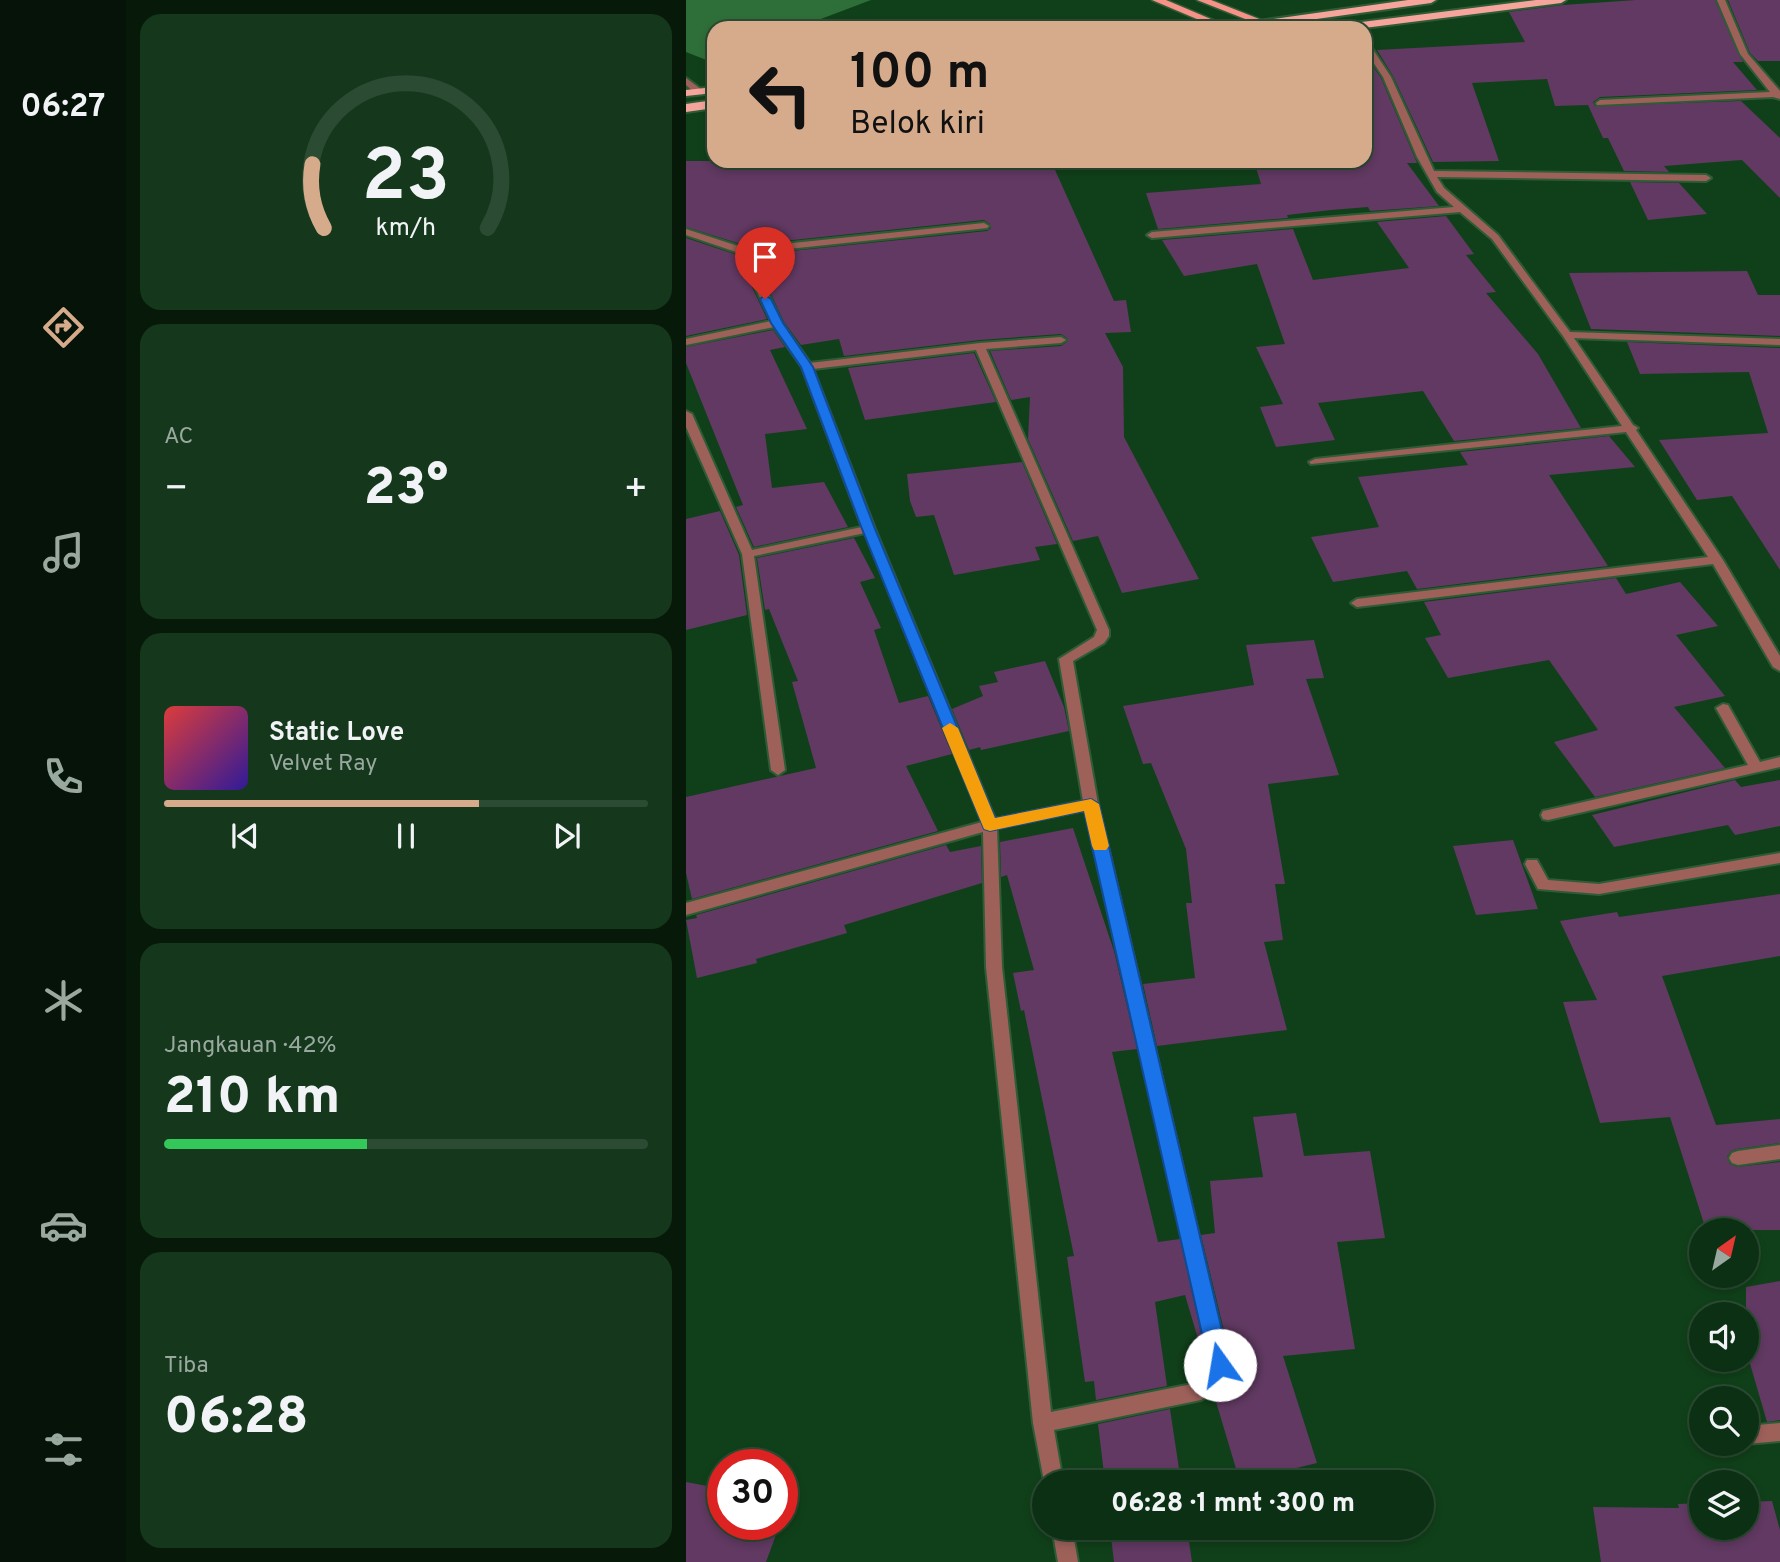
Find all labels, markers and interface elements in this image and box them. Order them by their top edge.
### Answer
text: 100 m [850,44,989,106]
icon: left [735,49,826,140]
text: 06:27 [21,88,105,128]
text: Belok kiri [850,105,985,145]
text: 23 [362,134,450,226]
text: km/h [376,213,436,245]
pin [735,227,795,299]
icon: arrive [746,238,784,276]
icon: directions [39,303,88,352]
text: AC [164,423,193,452]
text: 23° [364,457,448,523]
text: − [164,466,189,515]
text: + [623,466,648,515]
icon: music [39,528,88,577]
text: Static Love [269,717,404,750]
text: Velvet Ray [269,750,377,779]
icon: phone [39,752,88,801]
icon: previous [226,817,264,855]
icon: pause [387,817,425,855]
icon: next [548,817,586,855]
icon: climate [39,976,88,1025]
text: Jangkauan · 42% [164,1032,337,1061]
text: 210 km [164,1066,340,1132]
icon: car [39,1201,88,1250]
north arrow [1689,1218,1759,1288]
map controls [1689,1218,1759,1540]
button: sound [1689,1302,1759,1372]
position arrow [1183,1328,1257,1402]
text: Tiba [164,1352,209,1381]
text: 06:28 [164,1386,308,1452]
button: search [1689,1386,1759,1456]
icon: filters [39,1425,88,1474]
speed limit sign: 30 [707,1449,798,1540]
button: layers [1689,1470,1759,1540]
text: 06:28 · 1 mnt · 300 m [1111,1488,1355,1521]

